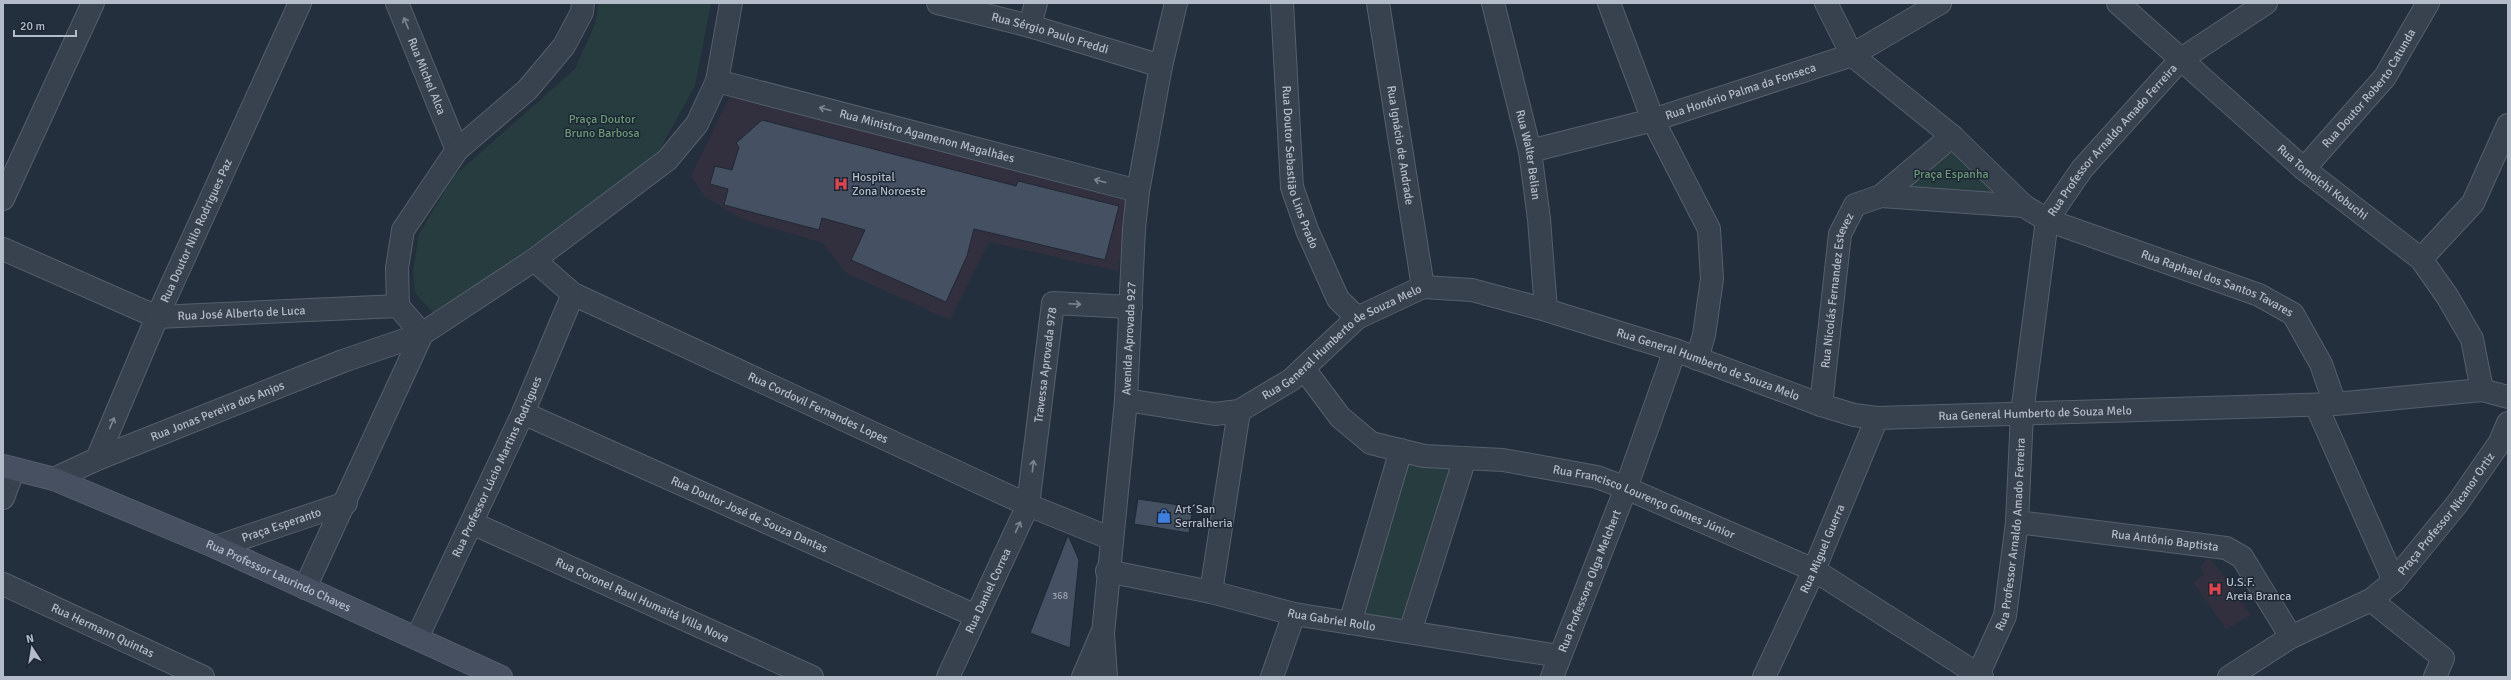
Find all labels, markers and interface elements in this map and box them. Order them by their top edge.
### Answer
street label: Rua Sérgio Paulo Freddi [990,9,1111,57]
scale bar [14,12,76,38]
one-way arrow [401,17,409,29]
text: 20 m [20,19,45,34]
street label: Rua Doutor Roberto Catunda [2319,26,2419,151]
street label: Rua Michel Alca [404,35,449,117]
street label: Rua Honório Palma da Fonseca [1663,60,1818,123]
street label: Rua Professor Arnaldo Amado Ferreira [2044,61,2180,219]
street label: Rua Ignácio de Andrade [1384,84,1417,206]
street label: Rua Doutor Sebastião Lins Prado [1279,85,1322,251]
one-way arrow [819,105,832,112]
street label: Rua Ministro Agamenon Magalhães [838,106,1016,166]
street label: Rua Walter Belian [1512,108,1544,201]
park label: Praça Doutor Bruno Barbosa [564,112,640,141]
street label: Rua Tomoichi Kobuchi [2274,141,2371,223]
street label: Rua Doutor Nilo Rodrigues Paz [157,156,236,305]
park label: Praça Espanha [1913,167,1989,182]
place label: Hospital Zona Noroeste [852,170,926,199]
hospital icon: Hospital Zona Noroeste [833,176,849,192]
one-way arrow [1094,177,1107,184]
street label: Rua Nicolás Fernandez Estevez [1818,210,1857,369]
street label: Rua Raphael dos Santos Tavares [2139,246,2296,320]
street label: Avenida Aprovada 927 [1119,281,1139,395]
street label: Rua General Humberto de Souza Melo [1259,281,1424,403]
one-way arrow [1068,300,1081,308]
street label: Rua José Alberto de Luca [177,303,306,324]
street label: Travessa Aprovada 978 [1031,306,1060,423]
street label: Rua General Humberto de Souza Melo [1615,325,1802,404]
street label: Rua Cordovil Fernandes Lopes [746,369,891,447]
street label: Rua Professor Lúcio Martins Rodrigues [449,374,545,560]
street label: Rua Jonas Pereira dos Anjos [148,378,286,444]
street label: Rua General Humberto de Souza Melo [1938,403,2132,424]
one-way arrow [109,418,116,430]
street label: Rua Professor Arnaldo Amado Ferreira [1992,437,2028,633]
street label: Praça Professor Nicanor Ortiz [2394,449,2498,578]
one-way arrow [1029,460,1037,473]
street label: Rua Francisco Lourenço Gomes Júnior [1552,462,1738,542]
street label: Rua Doutor José de Souza Dantas [669,473,830,556]
place label: Art´San Serralheria [1175,502,1233,531]
street label: Rua Miguel Guerra [1797,502,1848,596]
street label: Praça Esperanto [240,504,323,545]
shop icon: Art´San Serralheria [1156,508,1172,524]
street label: Rua Professora Olga Melchert [1555,508,1624,654]
one-way arrow [1015,522,1022,534]
street label: Rua Antônio Baptista [2110,526,2219,555]
street label: Rua Professor Laurindo Chaves [204,536,353,615]
street label: Rua Daniel Correa [962,546,1014,636]
street label: Rua Coronel Raul Humaitá Villa Nova [553,554,732,646]
place label: U.S.F. Areia Branca [2226,575,2291,604]
hospital icon: U.S.F. Areia Branca [2207,581,2223,597]
house number: 368 [1052,590,1068,602]
street label: Rua Hermann Quintas [49,600,157,661]
street label: Rua Gabriel Rollo [1286,605,1377,634]
north arrow [12,628,52,668]
text: N [25,632,35,646]

